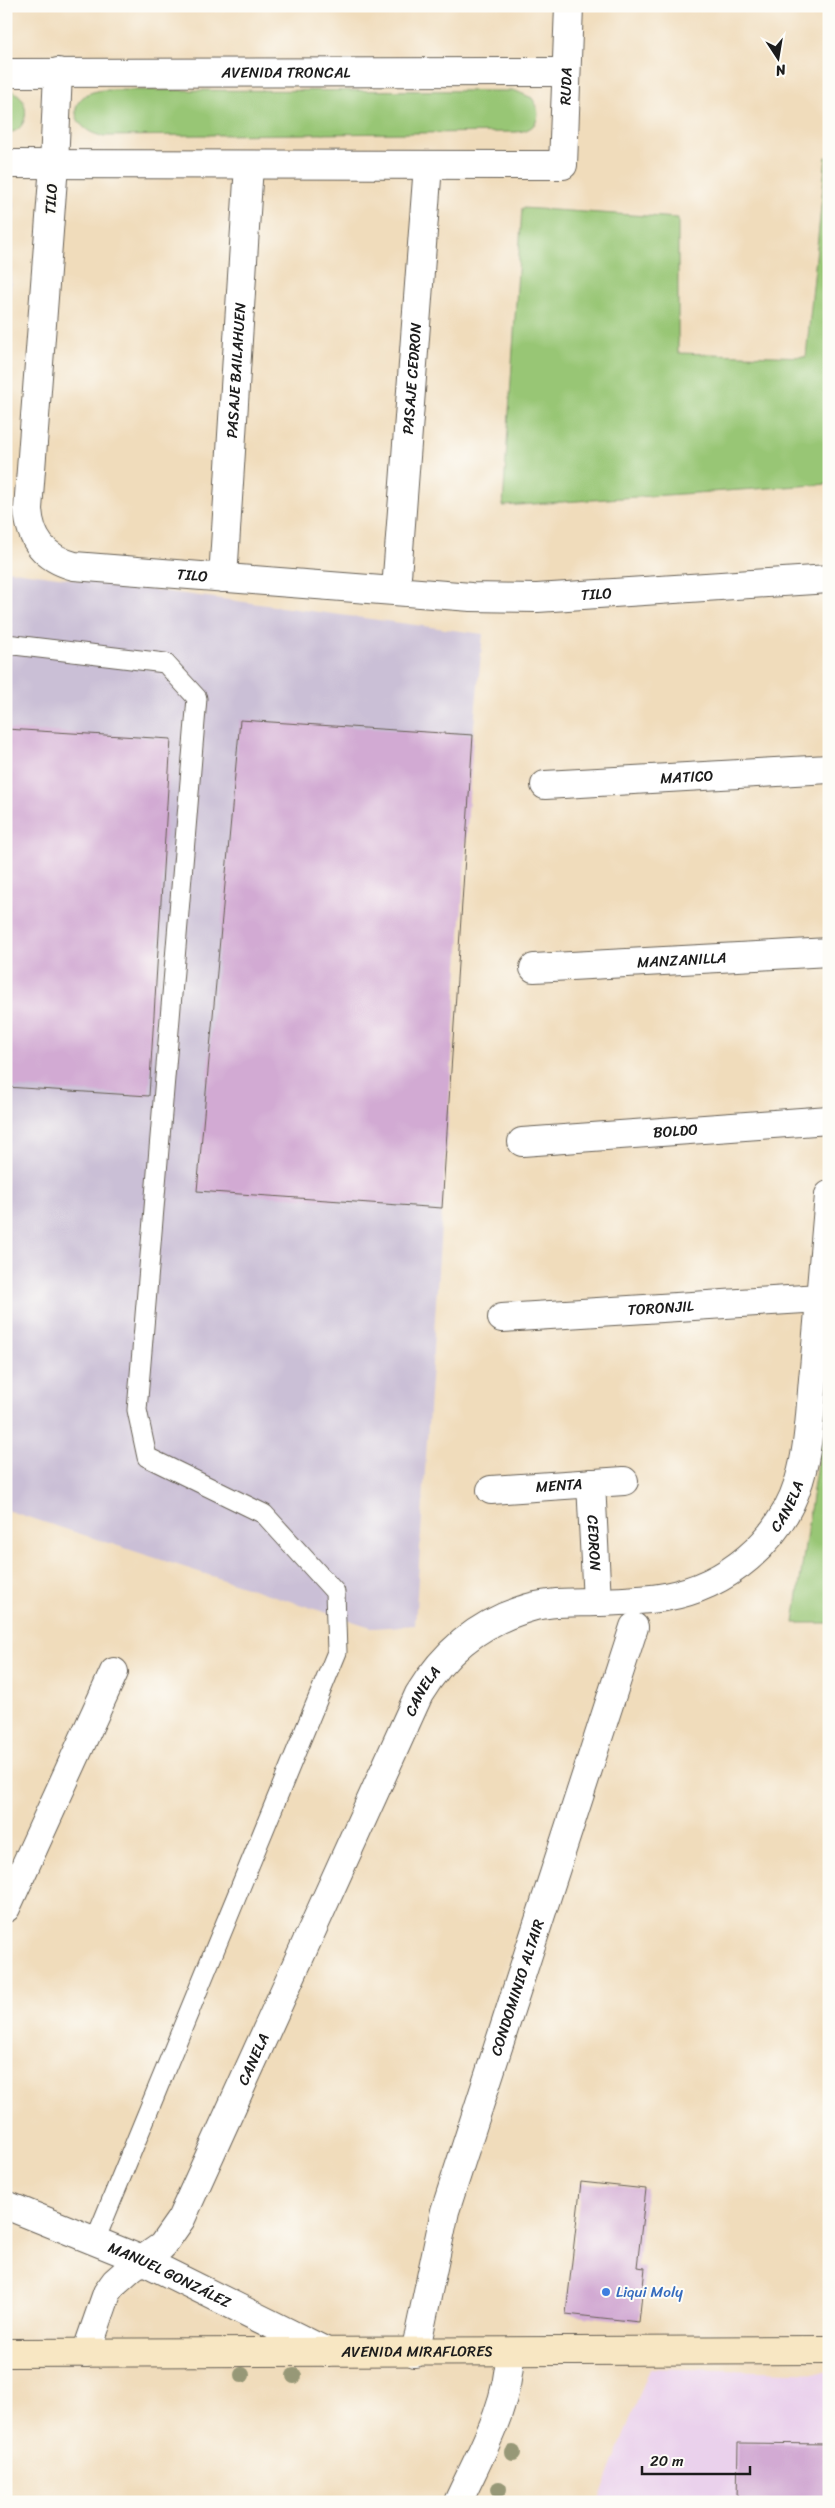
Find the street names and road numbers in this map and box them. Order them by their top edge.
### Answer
street label: AVENIDA TRONCAL [221,59,350,86]
street label: RUDA [552,67,580,105]
street label: TILO [37,182,65,215]
street label: PASAJE BAILAHUEN [219,301,253,439]
street label: PASAJE CEDRON [395,321,429,435]
street label: TILO [176,561,209,589]
street label: TILO [580,580,613,608]
street label: MATICO [659,763,714,791]
street label: MANZANILLA [636,945,727,975]
street label: BOLDO [652,1116,699,1146]
street label: TORONJIL [627,1293,695,1323]
street label: MENTA [535,1471,583,1500]
street label: CANELA [763,1477,811,1538]
street label: CEDRON [580,1514,608,1572]
street label: CANELA [398,1660,447,1721]
street label: CONDOMINIO ALTAIR [483,1916,552,2059]
street label: CANELA [230,2029,277,2089]
street label: MANUEL GONZÁLEZ [104,2235,236,2315]
street label: AVENIDA MIRAFLORES [340,2338,493,2365]

